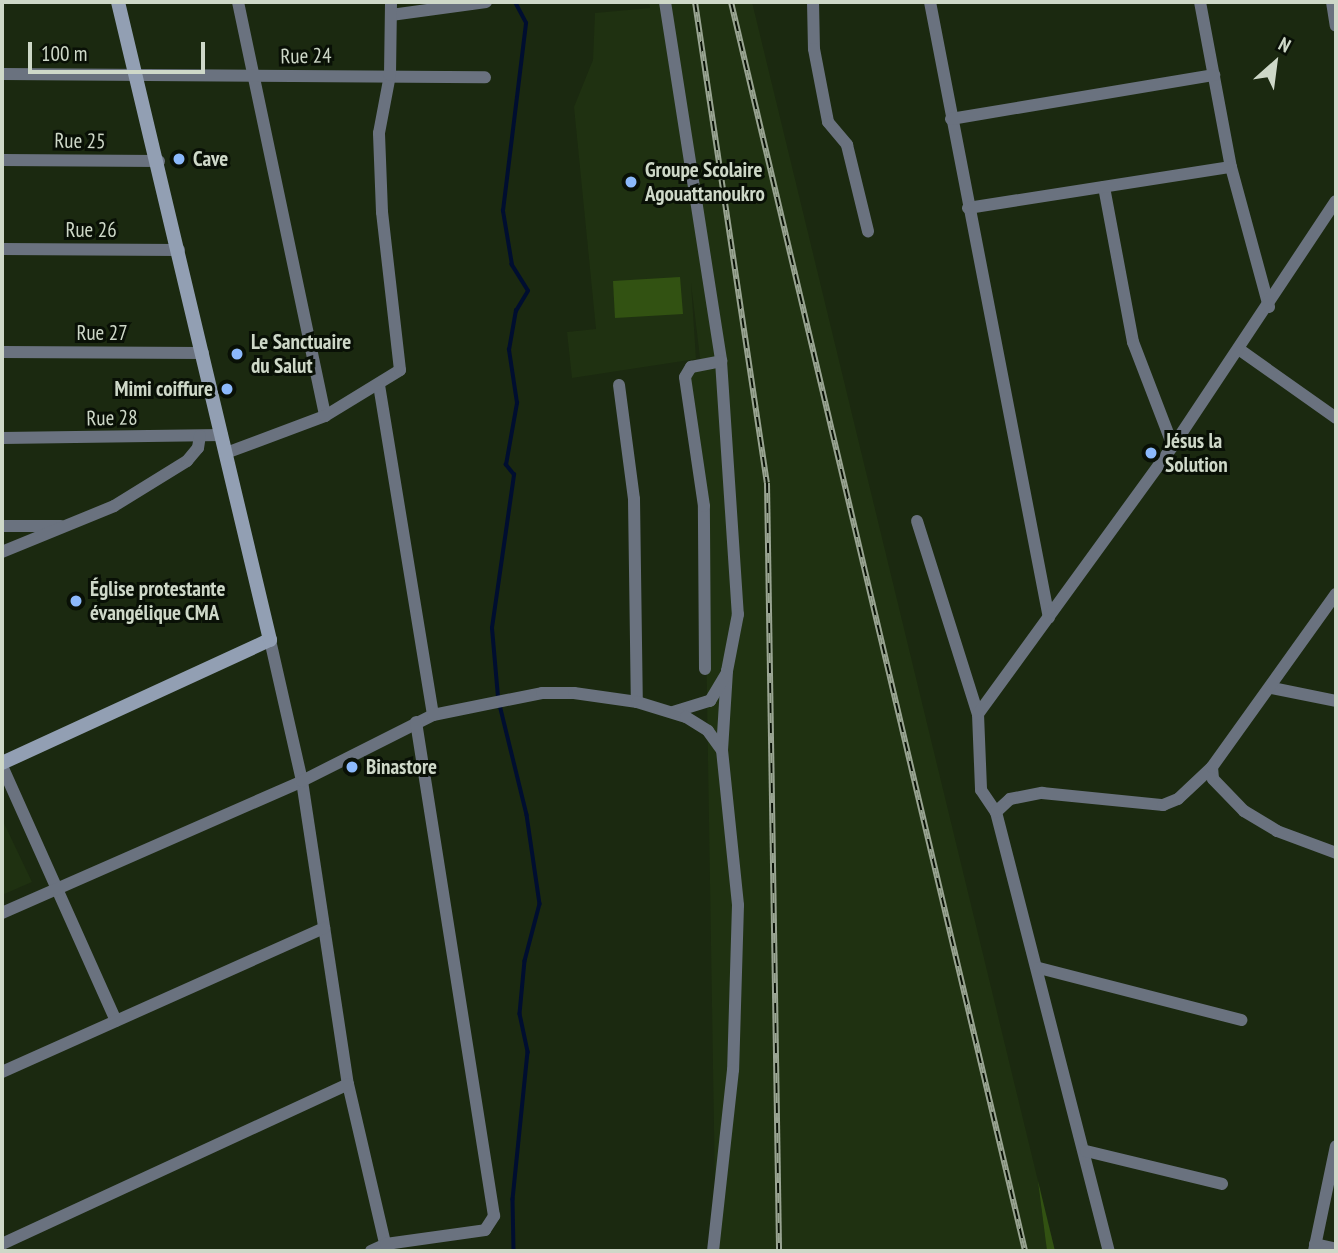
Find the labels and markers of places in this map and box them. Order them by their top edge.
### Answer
place label: Cave [193,146,228,172]
marker: Cave [171,151,187,167]
place label: Groupe Scolaire Agouattanoukro [645,157,765,207]
marker: Groupe Scolaire Agouattanoukro [623,174,639,190]
place label: Le Sanctuaire du Salut [251,329,351,379]
marker: Le Sanctuaire du Salut [229,346,245,362]
place label: Mimi coiffure [115,376,213,402]
marker: Mimi coiffure [219,381,235,397]
place label: Jésus la Solution [1165,428,1228,478]
marker: Jésus la Solution [1143,445,1159,461]
place label: Église protestante évangélique CMA [90,576,225,626]
marker: Église protestante évangélique CMA [68,593,84,609]
place label: Binastore [366,754,437,780]
marker: Binastore [344,759,360,775]

